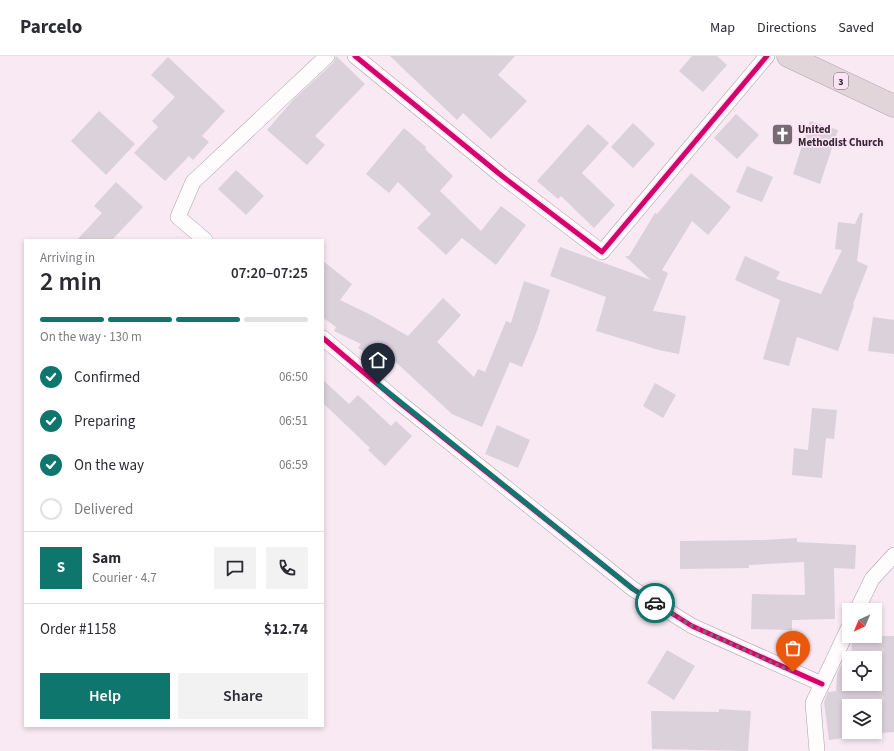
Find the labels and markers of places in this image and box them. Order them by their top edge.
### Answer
church icon: United Methodist Church [770,122,796,148]
place label: United Methodist Church [798,122,884,150]
pin [361,343,395,384]
pin [776,631,810,672]

